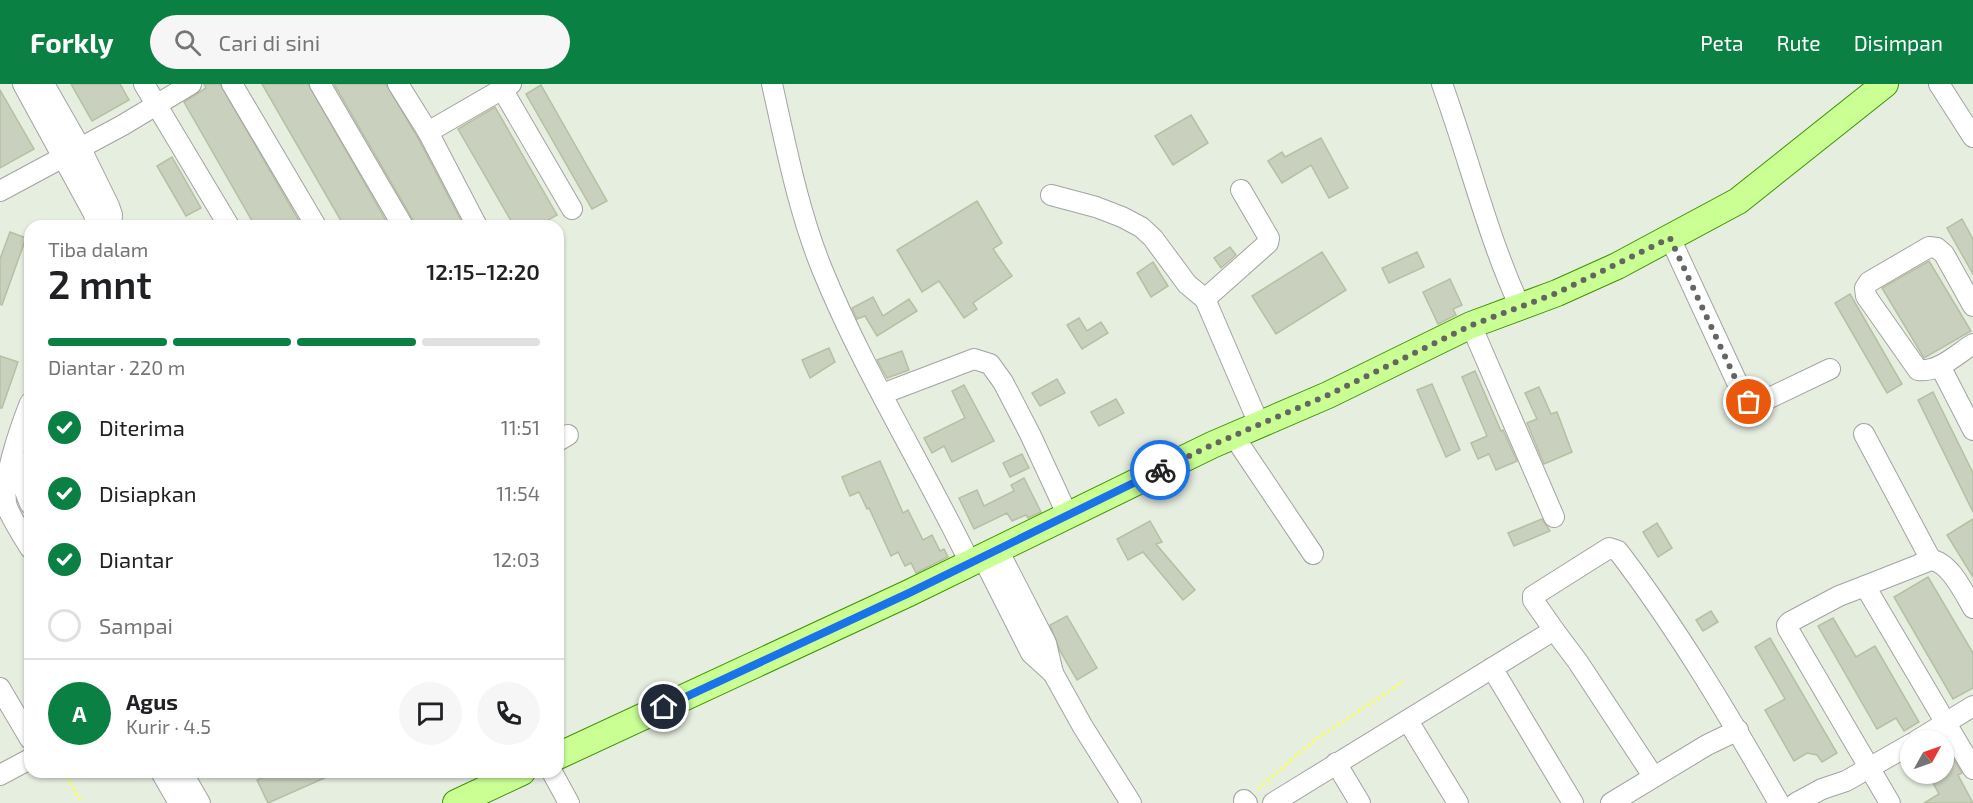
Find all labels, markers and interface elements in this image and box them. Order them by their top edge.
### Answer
search box [150,15,570,69]
text: Forkly [30,25,114,59]
icon: search [171,26,204,59]
text: Cari di sini [219,29,320,55]
text: Peta [1700,30,1743,55]
text: Rute [1776,30,1821,55]
text: Disimpan [1854,30,1943,55]
text: Tiba dalam [48,237,148,261]
text: 12:15–12:20 [426,258,540,284]
text: 2 mnt [48,260,152,307]
text: Diantar · 220 m [48,355,185,379]
pin [1723,376,1774,427]
icon: bag [1732,385,1765,418]
icon: check [48,411,81,444]
text: Diterima [99,414,185,440]
text: 11:51 [501,415,540,439]
courier [1130,440,1190,500]
icon: bike [1144,454,1177,487]
icon: check [48,477,81,510]
text: Disiapkan [99,480,197,506]
text: 11:54 [496,481,540,505]
icon: check [48,543,81,576]
text: Diantar [99,546,173,572]
text: 12:03 [493,547,540,571]
text: Sampai [99,612,173,638]
pin [638,681,689,732]
button: chat [399,682,462,745]
button: phone [477,682,540,745]
text: Agus [126,688,178,714]
icon: home [647,690,680,723]
text: A [72,700,87,726]
text: Kurir · 4.5 [126,714,211,738]
north arrow [1900,730,1954,784]
map controls [1900,730,1954,784]

